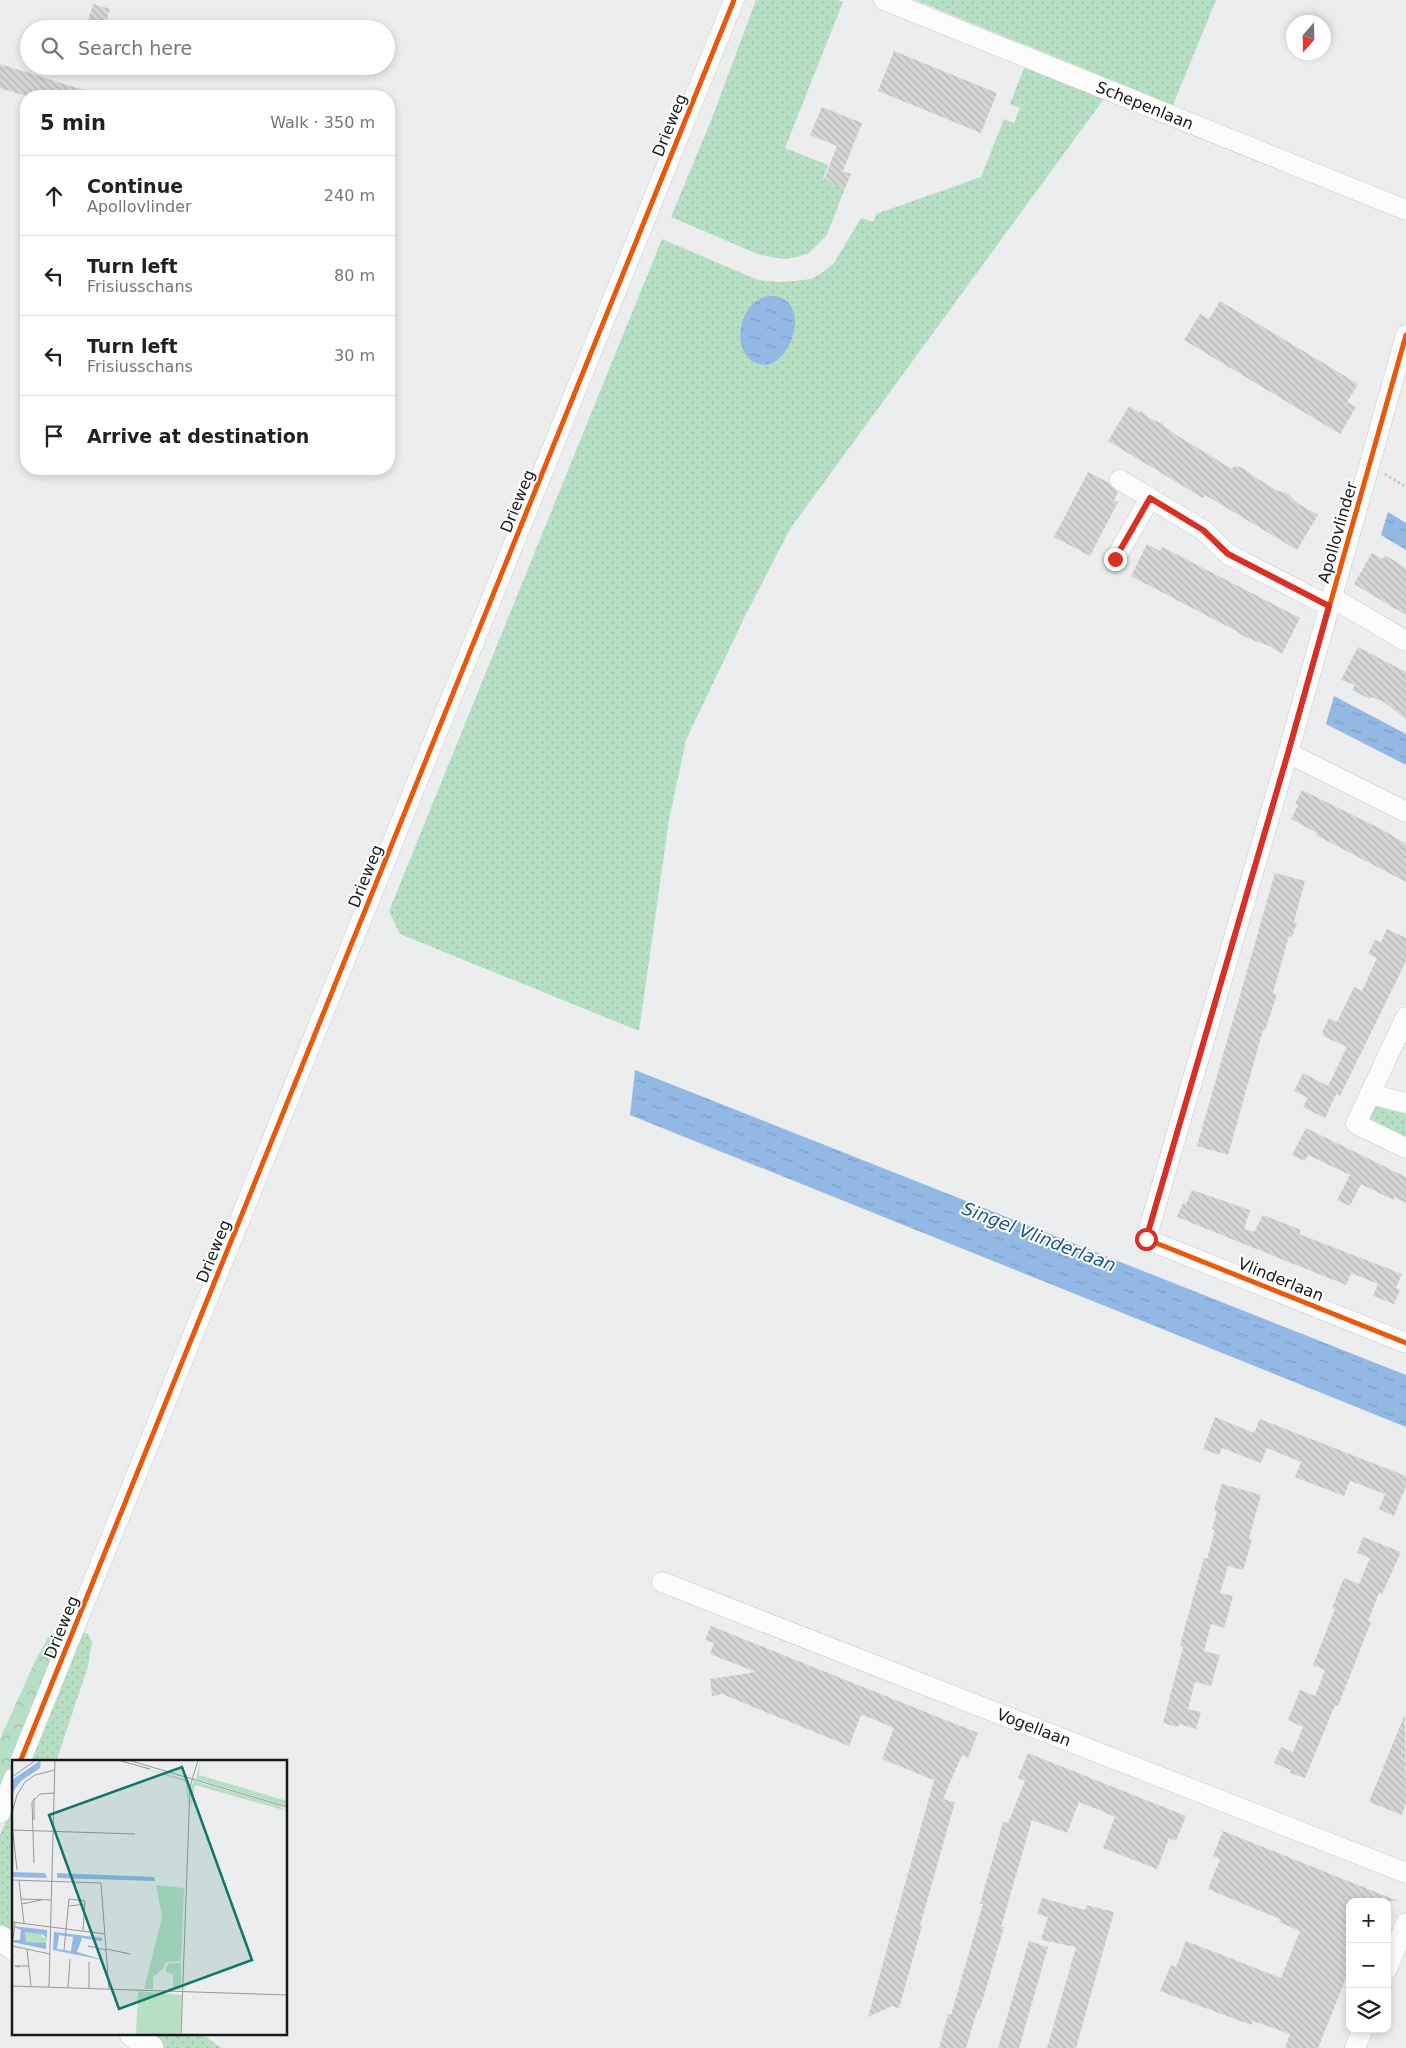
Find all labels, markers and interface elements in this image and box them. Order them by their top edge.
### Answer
north arrow [1286,15,1331,60]
search box [20,20,395,75]
icon: search [38,34,66,62]
text: Search here [78,37,192,59]
street label: Schepenlaan [1093,77,1196,134]
street label: Drieweg [648,91,691,159]
text: 5 min [40,111,106,135]
text: Walk · 350 m [270,113,375,132]
text: Continue [87,175,183,197]
icon: ahead [40,182,68,210]
text: 240 m [324,186,375,205]
text: Apollovlinder [87,197,192,216]
text: Turn left [87,255,178,277]
icon: left [40,262,68,290]
text: 80 m [334,266,375,285]
text: Frisiusschans [87,277,193,296]
text: Turn left [87,335,178,357]
icon: left [40,342,68,370]
text: 30 m [334,346,375,365]
text: Frisiusschans [87,357,193,376]
icon: arrive [40,422,68,450]
text: Arrive at destination [87,425,309,447]
street label: Drieweg [496,467,539,535]
street label: Apollovlinder [1314,479,1361,585]
route end [1104,548,1127,571]
street label: Drieweg [344,842,387,910]
water label: Singel Vlinderlaan [959,1197,1119,1276]
street label: Drieweg [192,1217,235,1285]
route start [1135,1228,1158,1251]
street label: Vlinderlaan [1235,1254,1326,1305]
street label: Drieweg [40,1593,83,1661]
street label: Vogellaan [994,1705,1074,1750]
inset map [12,1760,288,2036]
map controls [1346,1898,1391,2033]
button: + [1346,1898,1391,1943]
button: − [1346,1943,1391,1988]
button: layers [1346,1988,1391,2033]

